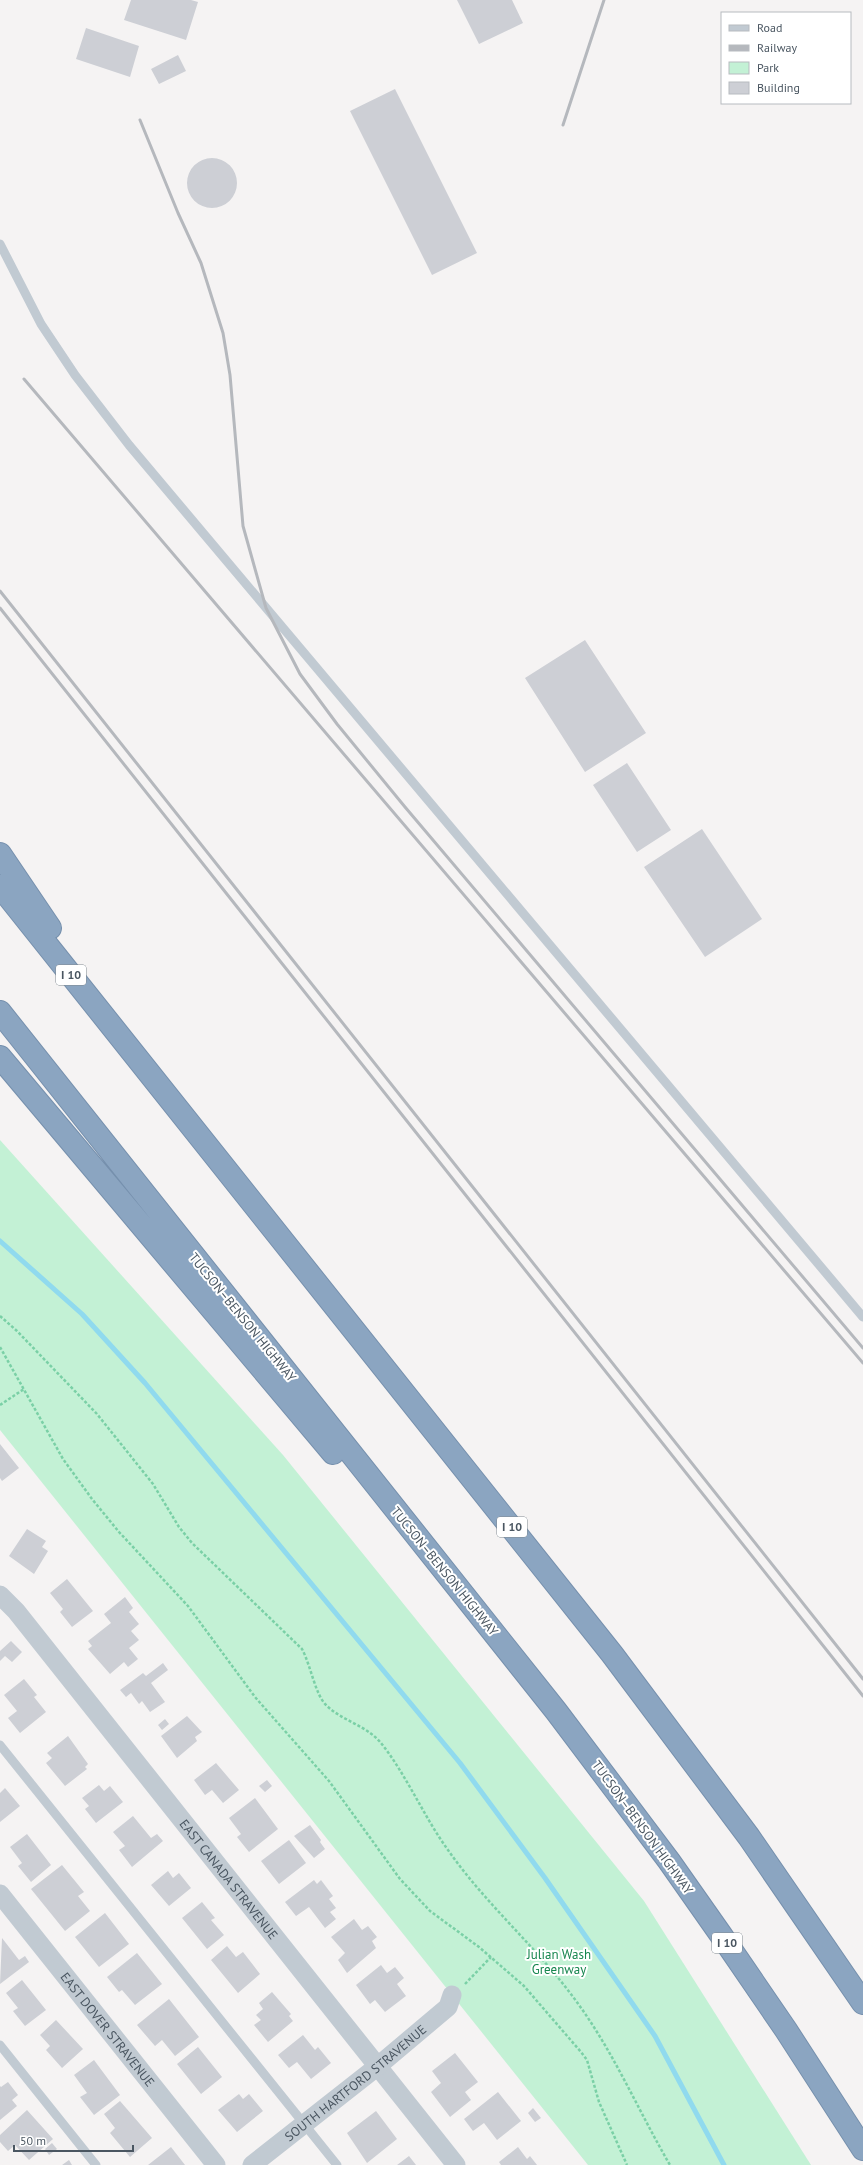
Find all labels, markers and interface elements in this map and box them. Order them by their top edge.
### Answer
legend [721,12,851,104]
text: Road [757,20,782,35]
text: Railway [757,40,797,55]
text: Park [757,60,779,75]
text: Building [757,80,800,95]
road number: I 10 [56,965,86,985]
street label: TUCSON–BENSON HIGHWAY [185,1249,300,1386]
street label: TUCSON–BENSON HIGHWAY [387,1503,502,1640]
road number: I 10 [497,1517,527,1537]
street label: TUCSON–BENSON HIGHWAY [588,1757,697,1898]
street label: EAST CANADA STRAVENUE [176,1816,281,1943]
road number: I 10 [712,1933,742,1953]
park label: Julian Wash Greenway [526,1946,591,1978]
street label: EAST DOVER STRAVENUE [57,1969,158,2090]
street label: SOUTH HARTFORD STRAVENUE [281,2021,430,2145]
scale bar [14,2127,133,2153]
text: 50 m [20,2133,46,2148]

